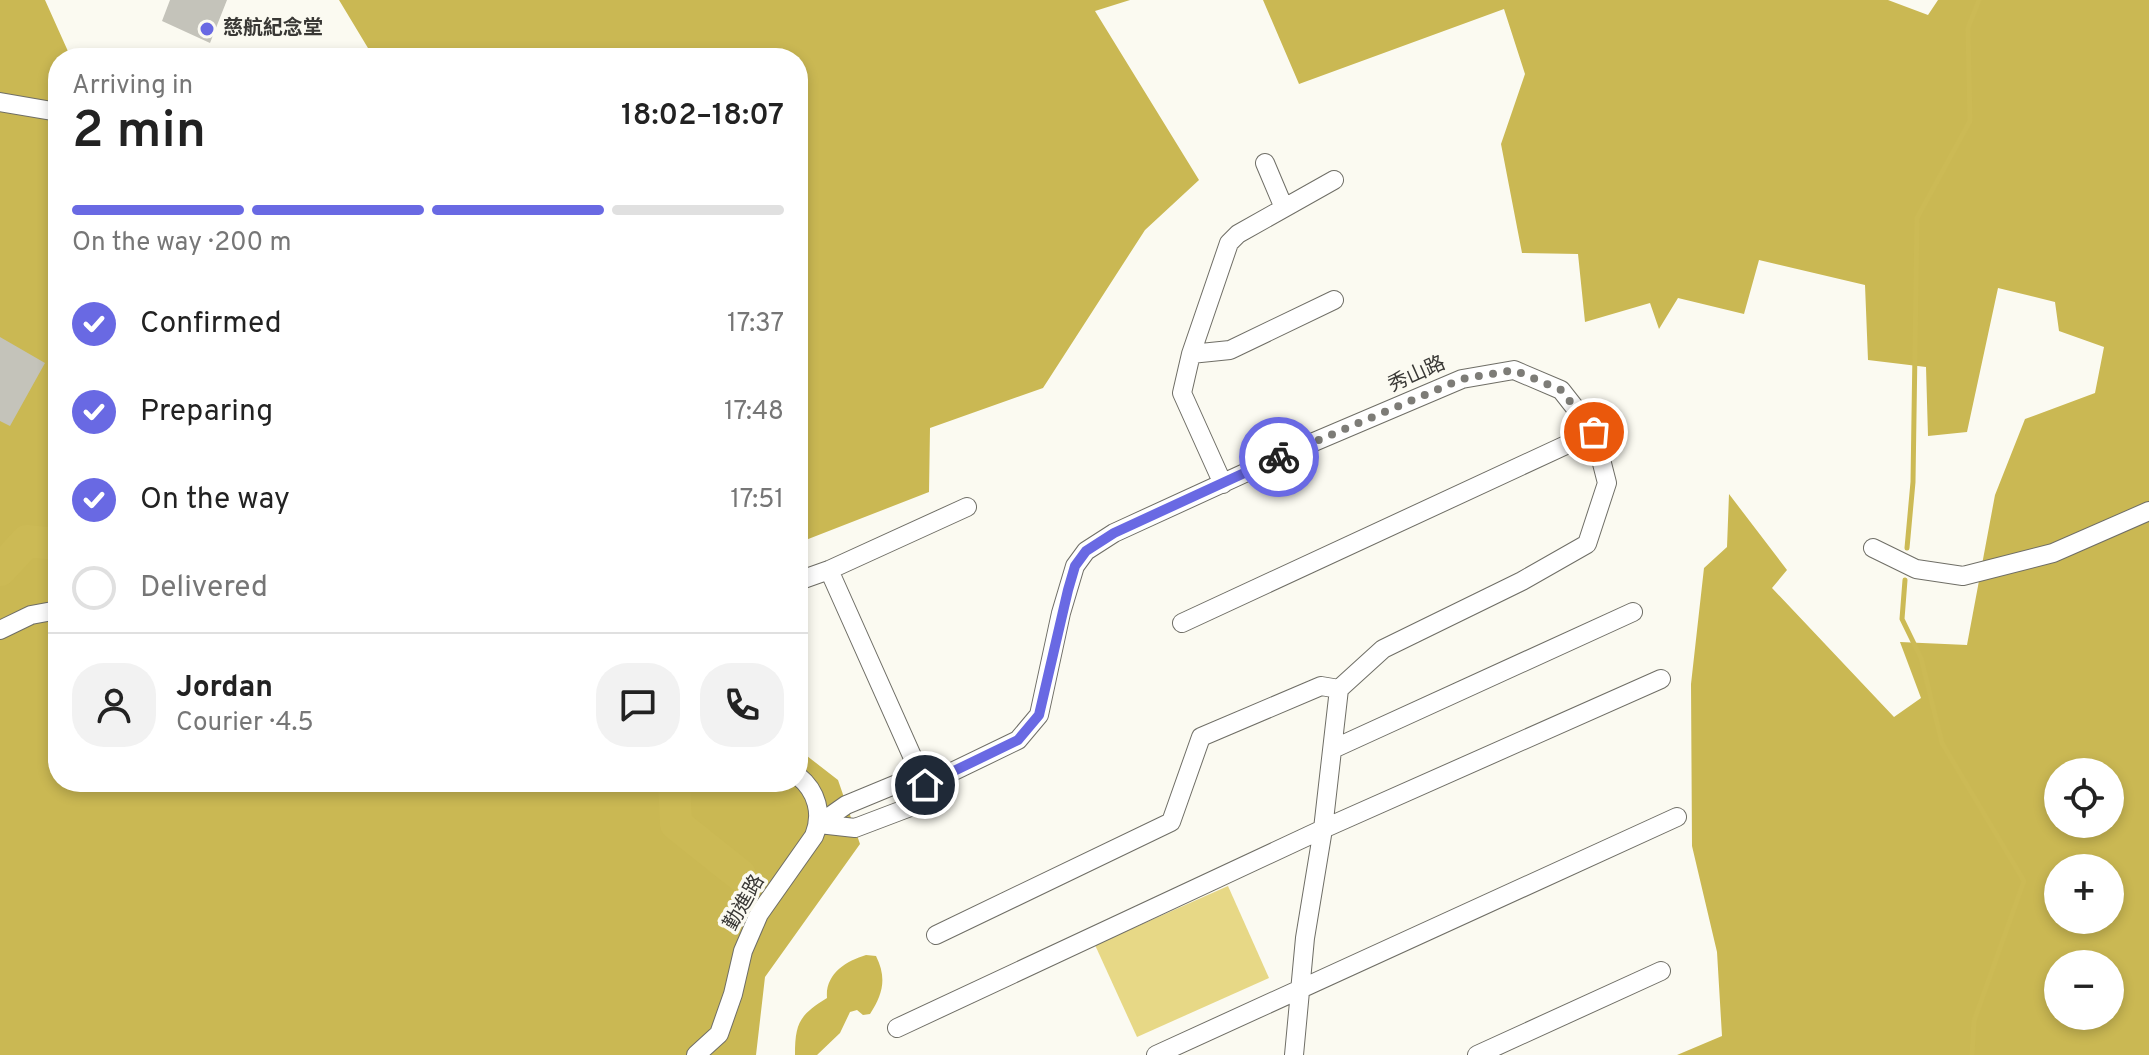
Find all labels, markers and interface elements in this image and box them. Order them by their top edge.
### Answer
place label: 慈航紀念堂 [223,16,323,42]
marker: 慈航紀念堂 [198,20,216,38]
text: Arriving in [72,70,193,103]
text: 18:02–18:07 [621,98,784,135]
text: 2 min [72,100,206,166]
text: On the way · 200 m [72,227,291,260]
icon: check [72,302,116,346]
text: Confirmed [140,306,282,343]
text: 17:37 [727,308,784,341]
street label: 秀山路 [1384,351,1450,399]
icon: check [72,390,116,434]
text: Preparing [140,394,273,431]
text: 17:48 [724,396,784,429]
pin [1560,398,1628,466]
icon: bag [1572,410,1616,454]
courier [1239,417,1319,497]
icon: bike [1257,435,1301,479]
icon: check [72,478,116,522]
text: On the way [140,482,290,519]
text: 17:51 [730,484,784,517]
text: Delivered [140,570,268,607]
button: person [72,663,156,747]
button: chat [596,663,680,747]
button: phone [700,663,784,747]
text: Jordan [176,670,273,707]
text: Courier · 4.5 [176,707,314,740]
pin [891,751,959,819]
map controls [2044,758,2124,1030]
button: locate [2044,758,2124,838]
icon: home [903,763,947,807]
button: + [2044,854,2124,934]
street label: 勤進路 [719,871,771,935]
button: − [2044,950,2124,1030]

